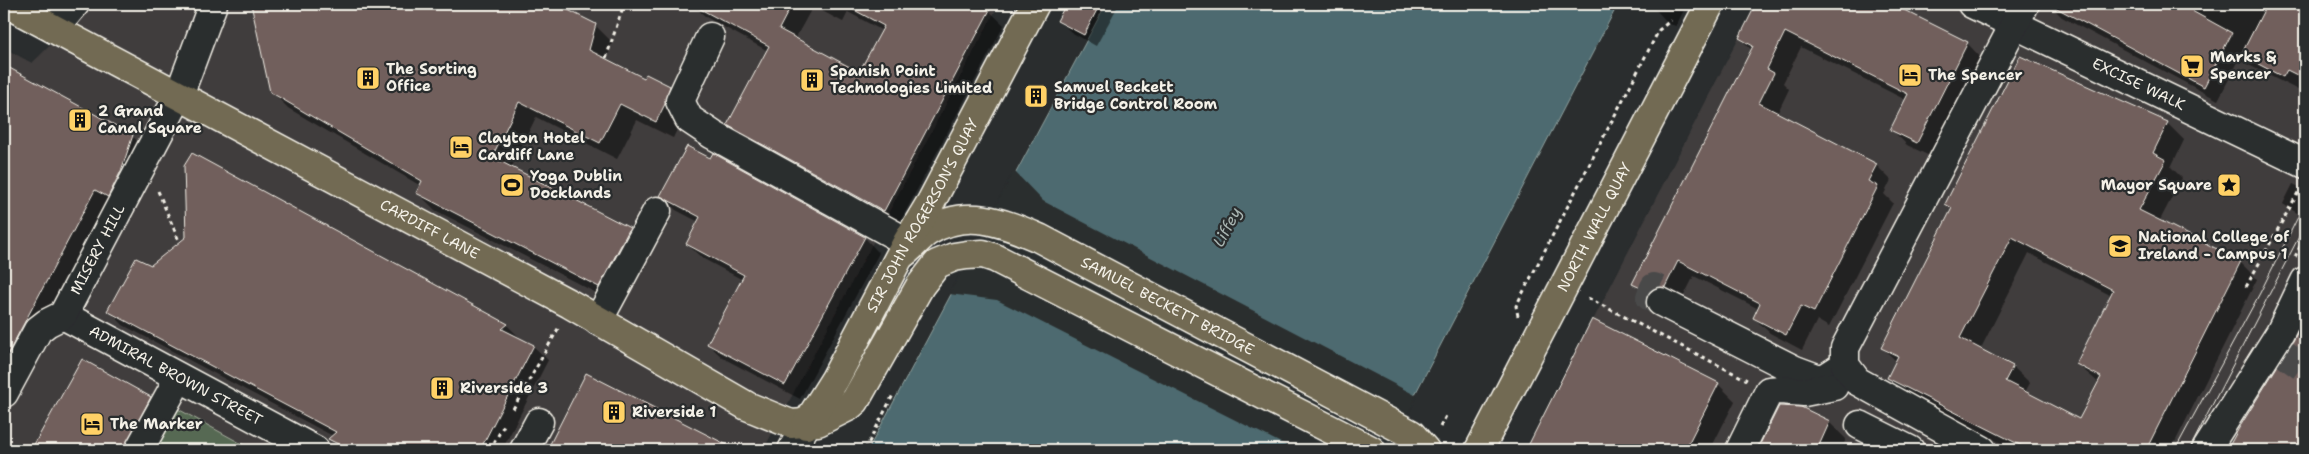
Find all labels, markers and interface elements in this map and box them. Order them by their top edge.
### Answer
place label: Marks & Spencer [2210,47,2277,84]
street label: EXCISE WALK [2089,53,2189,115]
supermarket icon: Marks & Spencer [2179,53,2205,79]
place label: The Sorting Office [386,59,477,96]
place label: Spanish Point Technologies Limited [830,61,992,98]
hotel icon: The Spencer [1897,62,1923,88]
building icon: The Sorting Office [355,65,381,91]
place label: The Spencer [1928,65,2022,85]
building icon: Spanish Point Technologies Limited [799,67,825,93]
place label: Samuel Beckett Bridge Control Room [1054,77,1217,114]
building icon: Samuel Beckett Bridge Control Room [1023,83,1049,109]
place label: 2 Grand Canal Square [98,101,202,138]
building icon: 2 Grand Canal Square [67,107,93,133]
street label: SIR JOHN ROGERSON'S QUAY [862,115,983,316]
place label: Clayton Hotel Cardiff Lane [478,128,585,165]
hotel icon: Clayton Hotel Cardiff Lane [448,134,474,160]
street label: NORTH WALL QUAY [1553,159,1636,295]
place label: Yoga Dublin Docklands [530,166,622,203]
sports icon: Yoga Dublin Docklands [499,172,525,198]
place icon: Mayor Square [2216,172,2242,198]
place label: Mayor Square [2101,175,2212,195]
street label: CARDIFF LANE [376,195,483,264]
street label: MISERY HILL [65,201,130,298]
water label: Liffey [1208,203,1246,251]
place label: National College of Ireland - Campus 1 [2138,227,2289,264]
school or university icon: National College of Ireland - Campus 1 [2107,233,2133,259]
street label: SAMUEL BECKETT BRIDGE [1077,252,1258,360]
street label: ADMIRAL BROWN STREET [86,321,266,430]
building icon: Riverside 3 [429,375,455,401]
place label: Riverside 3 [460,378,548,398]
building icon: Riverside 1 [601,399,627,425]
place label: Riverside 1 [632,402,717,422]
hotel icon: The Marker [79,411,105,437]
place label: The Marker [110,414,203,434]

